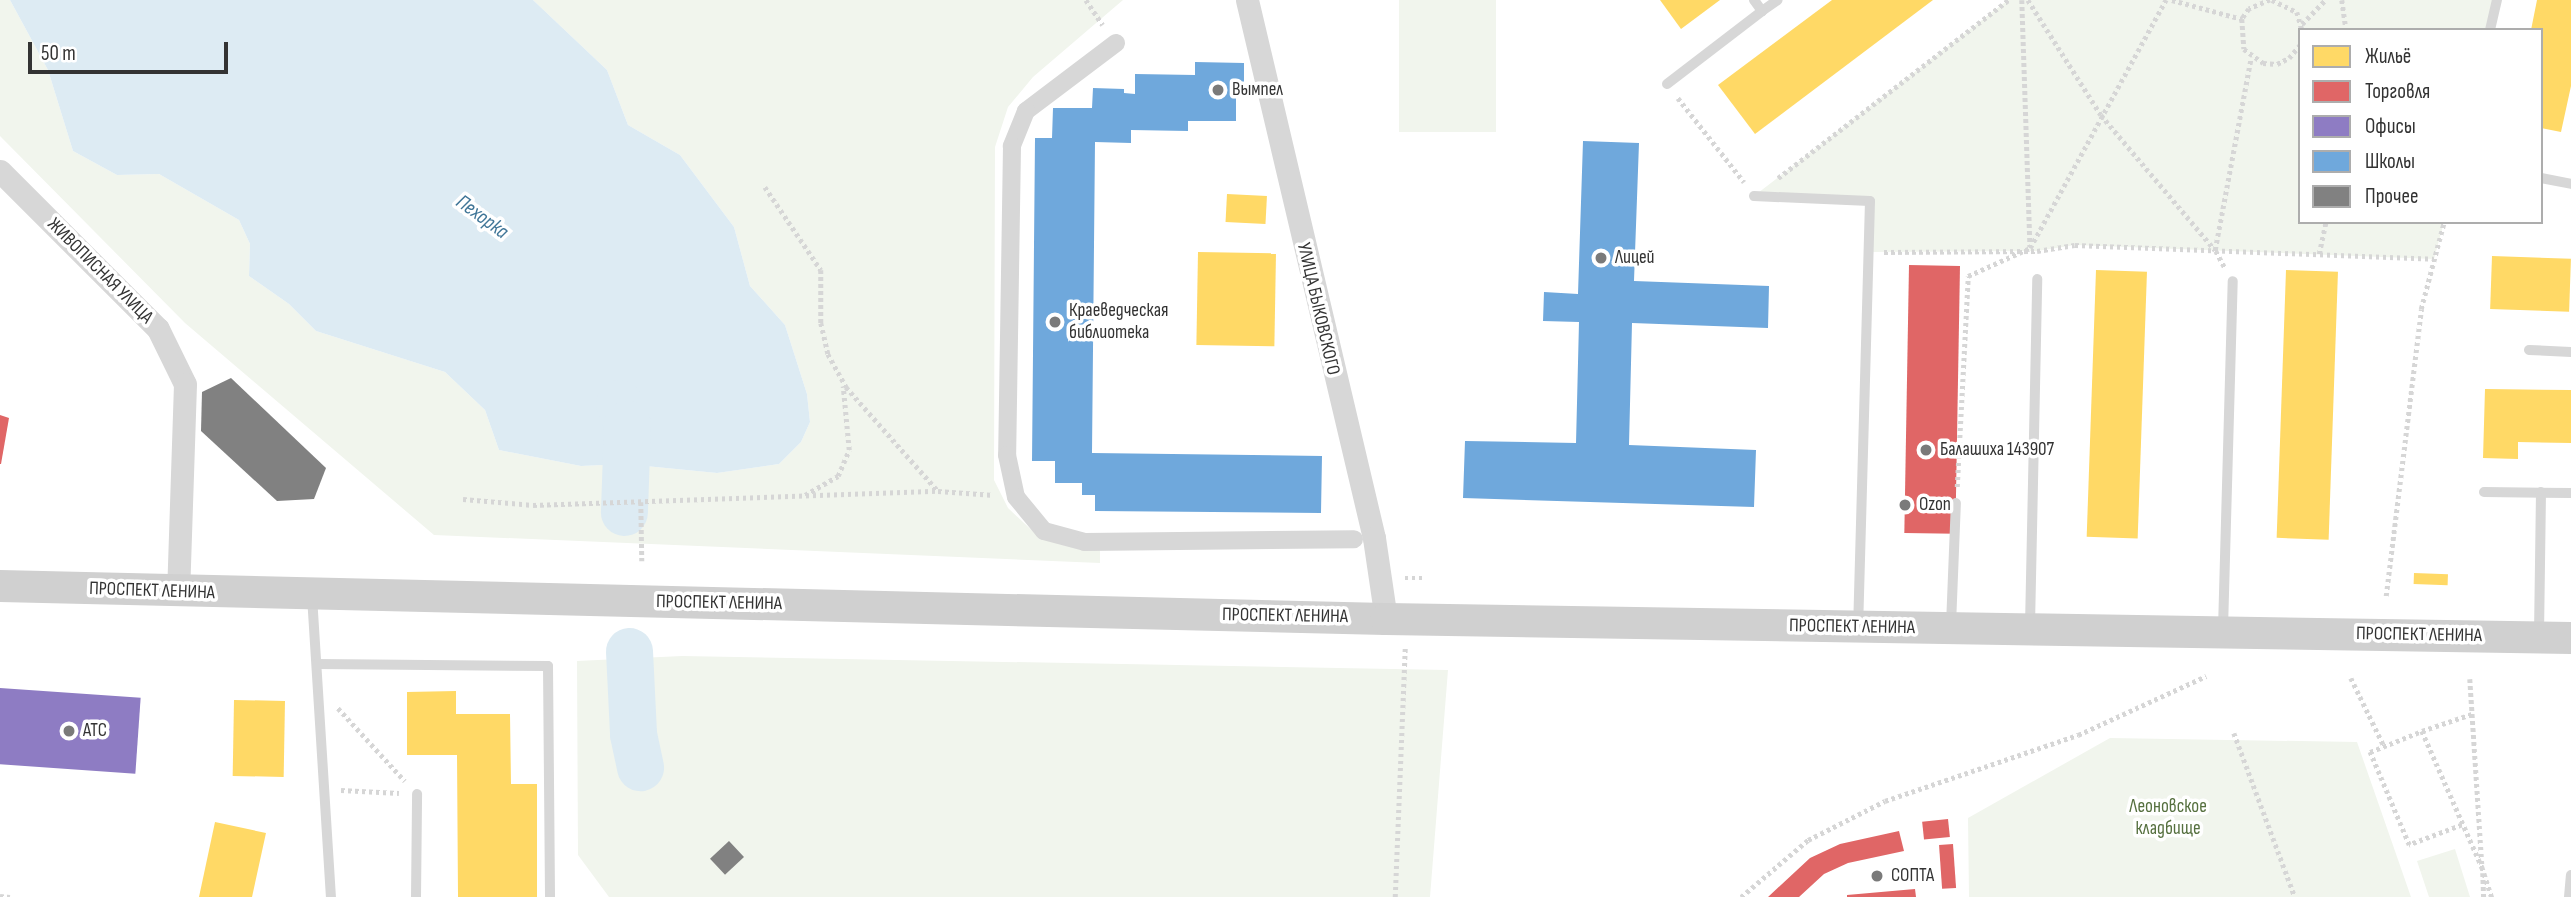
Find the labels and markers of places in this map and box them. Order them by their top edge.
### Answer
place label: Вымпел [1232,79,1283,101]
marker: Вымпел [1210,82,1226,98]
place label: Лицей [1615,247,1655,269]
marker: Лицей [1593,250,1609,266]
place label: Краеведческая библиотека [1069,300,1168,344]
marker: Краеведческая библиотека [1047,314,1063,330]
place label: Балашиха 143907 [1940,439,2054,461]
marker: Балашиха 143907 [1918,442,1934,458]
place label: Ozon [1919,494,1951,516]
marker: Ozon [1897,497,1913,513]
place label: АТС [83,720,107,742]
marker: АТС [61,723,77,739]
place label: СОПТА [1891,865,1934,887]
marker: СОПТА [1869,868,1885,884]

